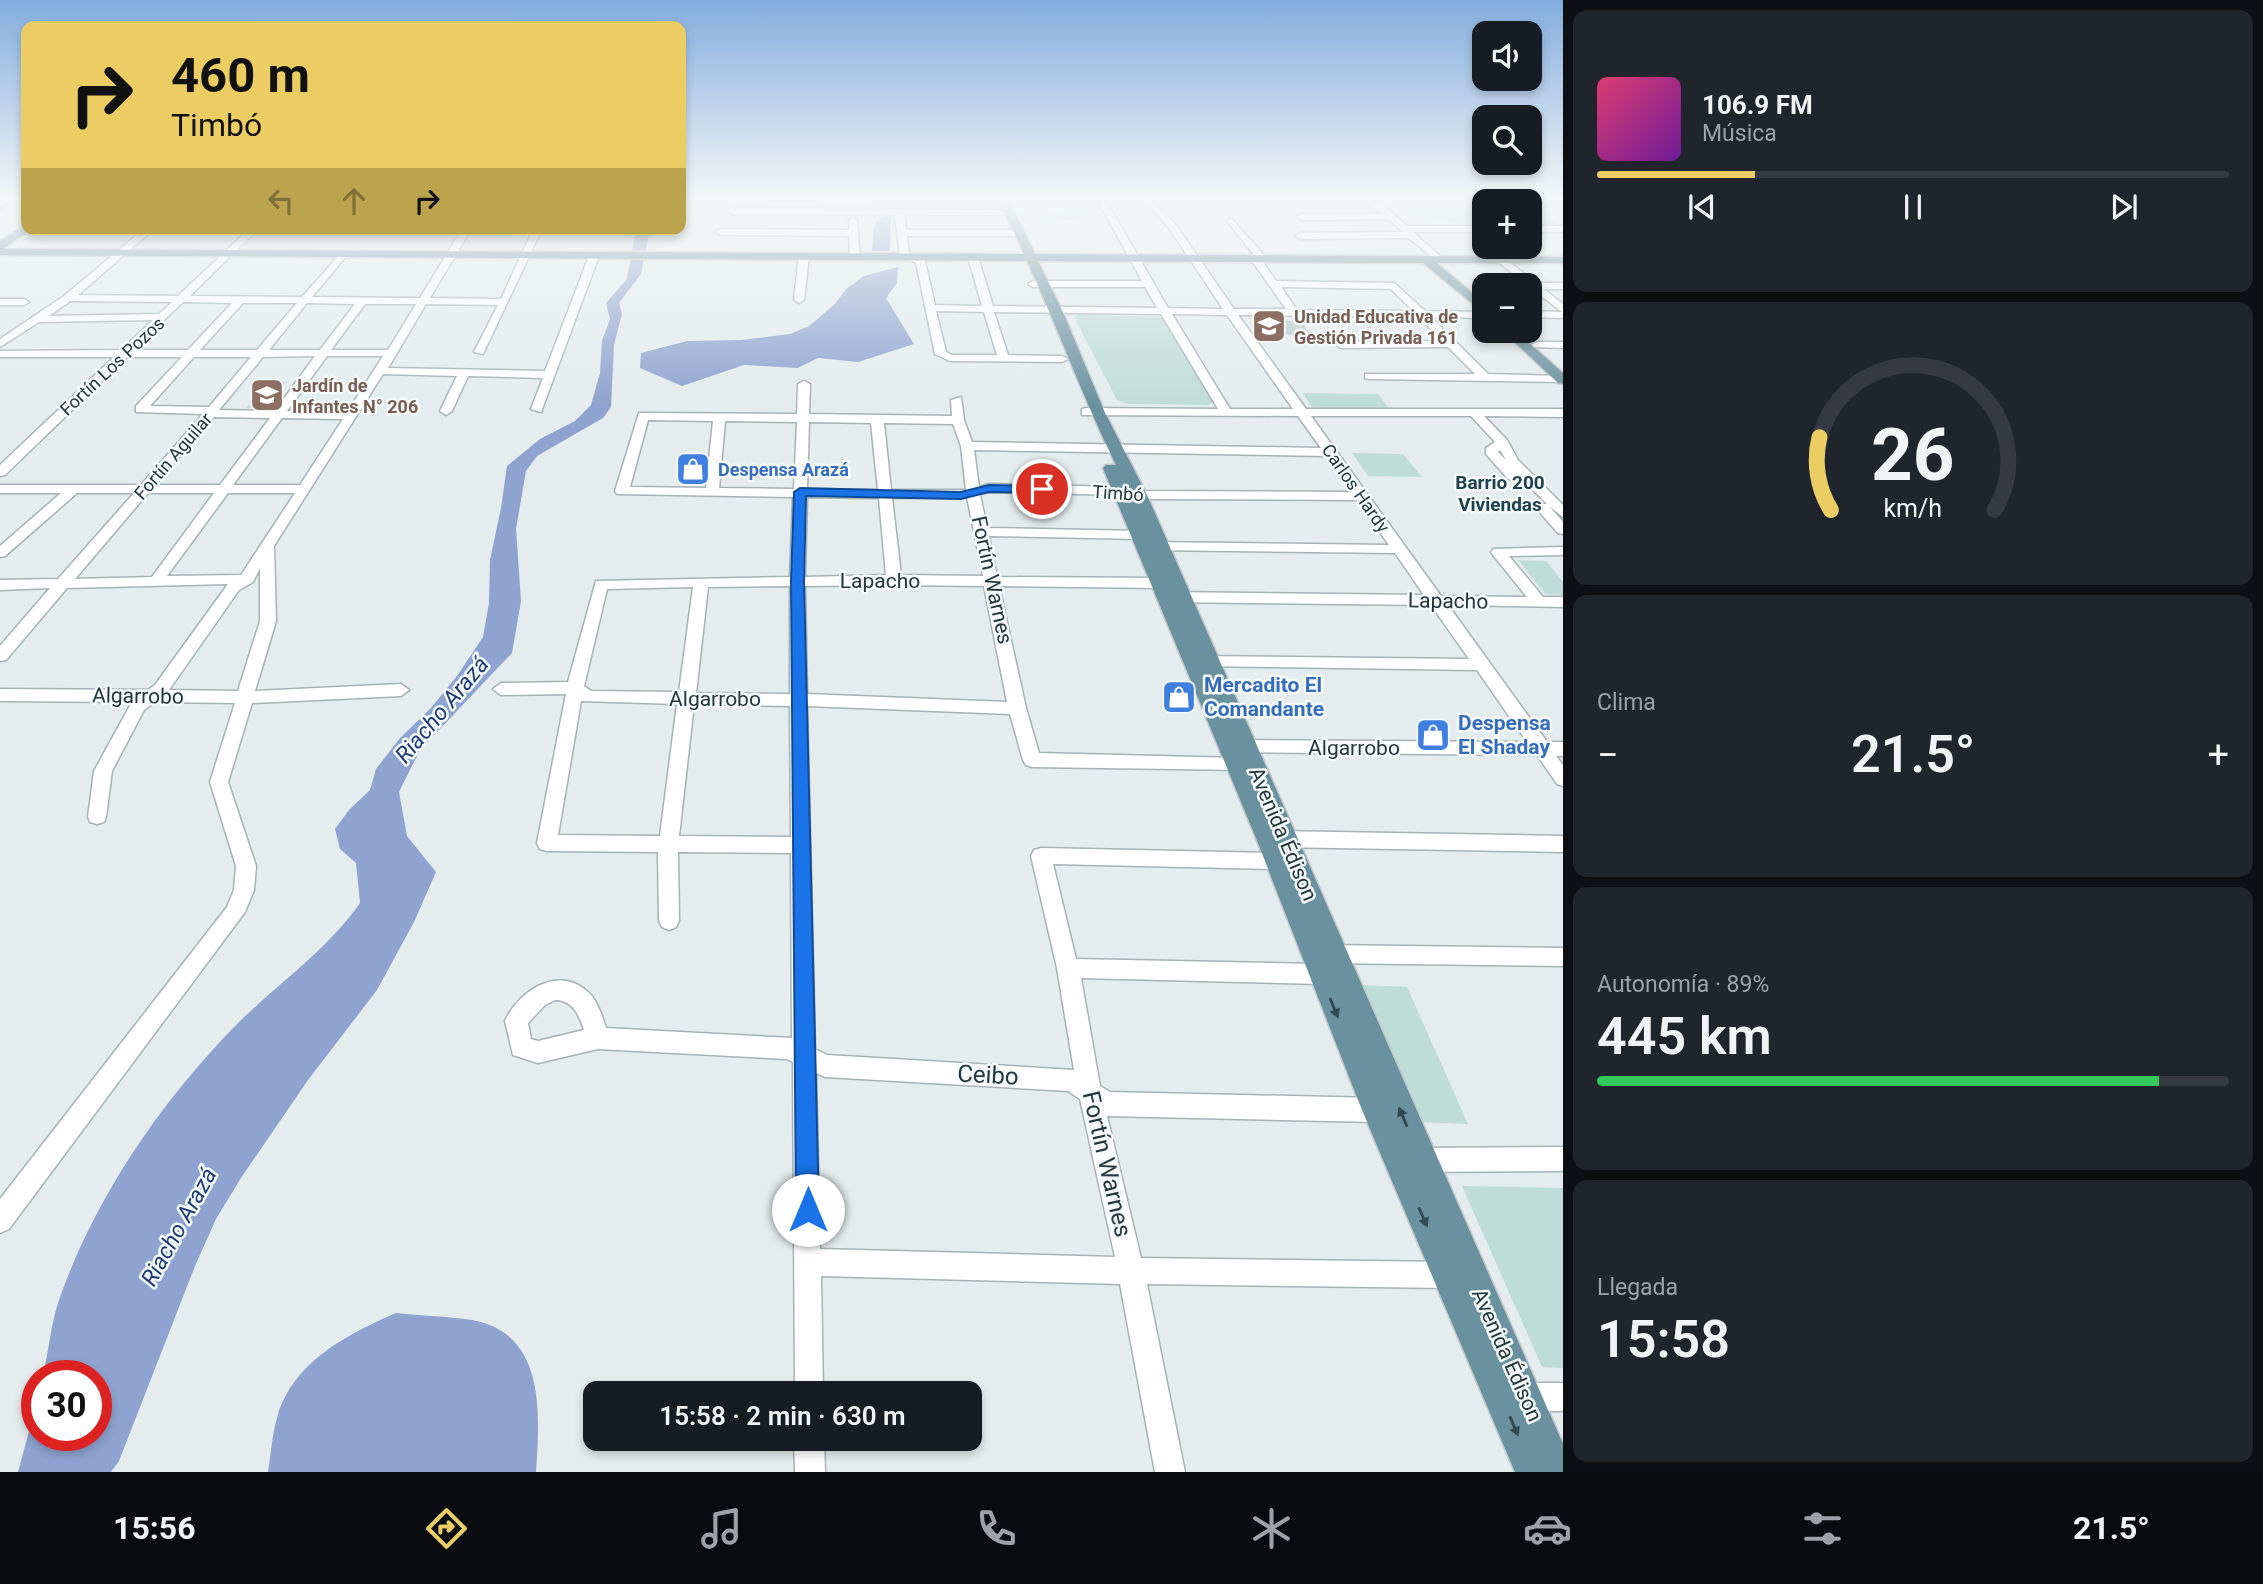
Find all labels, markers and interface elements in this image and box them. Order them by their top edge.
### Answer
map controls [1472,21,1542,343]
button: sound [1472,21,1542,91]
text: 460 m [171,47,310,104]
icon: right [56,49,147,140]
text: 106.9 FM [1702,90,1813,120]
button: search [1472,105,1542,175]
text: Timbó [171,106,262,144]
text: Música [1702,120,1777,147]
icon: left [262,182,300,220]
icon: ahead [335,182,373,220]
icon: right [408,182,446,220]
icon: previous [1683,188,1721,226]
icon: pause [1894,188,1932,226]
icon: next [2105,188,2143,226]
button: + [1472,189,1542,259]
button: − [1472,273,1542,343]
place label: Unidad Educativa de Gestión Privada 161 [1294,306,1458,348]
school or university icon: Unidad Educativa de Gestión Privada 161 [1250,307,1288,345]
street label: Fortín Los Pozos [56,312,168,420]
place label: Jardín de Infantes N° 206 [292,375,418,417]
school or university icon: Jardín de Infantes N° 206 [248,376,286,414]
street label: Fortín Aguilar [130,408,216,504]
text: 26 [1871,412,1955,498]
street label: Carlos Hardy [1318,440,1394,537]
shop icon: Despensa Arazá [674,450,712,488]
place label: Despensa Arazá [718,459,849,480]
pin [1012,459,1072,519]
icon: arrive [1023,470,1061,508]
district label: Barrio 200 Viviendas [1455,471,1545,516]
street label: Timbó [1092,481,1144,505]
text: km/h [1884,493,1942,522]
street label: Fortín Warnes [967,514,1017,646]
street label: Lapacho [840,569,920,593]
street label: Lapacho [1408,588,1488,614]
water label: Riacho Arazá [390,651,494,769]
place label: Mercadito El Comandante [1204,673,1324,721]
shop icon: Mercadito El Comandante [1160,678,1198,716]
street label: Algarrobo [92,683,184,709]
street label: Algarrobo [669,687,761,711]
text: Clima [1597,689,1656,716]
place label: Despensa El Shaday [1458,711,1551,759]
shop icon: Despensa El Shaday [1414,716,1452,754]
text: 21.5° [1851,724,1975,785]
text: − [1597,733,1619,777]
text: + [2207,733,2229,777]
street label: Algarrobo [1308,736,1400,760]
street label: Avenida Édison [1244,764,1322,904]
text: Autonomía · 89% [1597,971,1769,998]
one-way arrow [1329,998,1340,1019]
text: 445 km [1597,1006,1772,1067]
street label: Ceibo [957,1059,1019,1091]
street label: Fortín Warnes [1077,1088,1137,1240]
one-way arrow [1397,1107,1409,1127]
water label: Riacho Arazá [136,1163,222,1291]
position arrow [771,1173,845,1247]
one-way arrow [1418,1207,1429,1228]
text: Llegada [1597,1274,1678,1301]
street label: Avenida Édison [1467,1285,1547,1425]
text: 15:58 [1597,1309,1730,1370]
speed limit sign: 30 [21,1360,112,1451]
text: 15:58 · 2 min · 630 m [659,1401,906,1431]
one-way arrow [1508,1416,1519,1437]
icon: directions [422,1504,471,1553]
icon: music [697,1504,746,1553]
icon: phone [972,1504,1021,1553]
icon: climate [1247,1504,1296,1553]
icon: car [1523,1504,1572,1553]
icon: filters [1798,1504,1847,1553]
text: 15:56 [113,1509,196,1547]
text: 21.5° [2073,1509,2150,1547]

